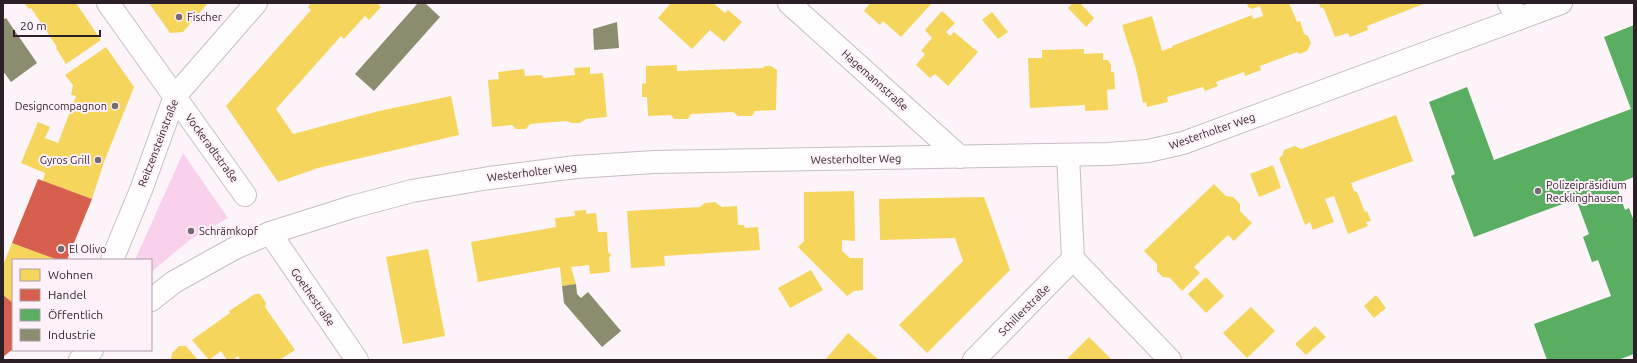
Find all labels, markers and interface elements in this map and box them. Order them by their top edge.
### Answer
place label: Fischer [187,11,223,23]
scale bar [14,12,100,38]
marker: Fischer [174,12,184,22]
text: 20 m [20,19,47,32]
street label: Hagemannstraße [839,47,911,113]
street label: Reitzensteinstraße [136,97,180,189]
place label: Designcompagnon [15,100,107,112]
marker: Designcompagnon [110,101,120,111]
street label: Vockeradtstraße [183,111,241,185]
street label: Westerholter Weg [1167,111,1257,151]
street label: Westerholter Weg [811,152,901,166]
place label: Gyros Grill [40,154,90,166]
marker: Gyros Grill [93,155,103,165]
street label: Westerholter Weg [486,161,578,183]
place label: Polizeipräsidium Recklinghausen [1546,179,1627,204]
marker: Polizeipräsidium Recklinghausen [1533,186,1543,196]
place label: Schrämkopf [199,225,259,237]
marker: Schrämkopf [186,226,196,236]
place label: El Olivo [69,243,106,255]
marker: El Olivo [56,244,66,254]
legend [12,259,152,351]
street label: Goethestraße [289,266,337,328]
text: Wohnen [48,268,93,281]
street label: Schillerstraße [996,282,1052,338]
text: Handel [48,288,86,301]
text: Öffentlich [48,308,103,321]
text: Industrie [48,328,96,341]

